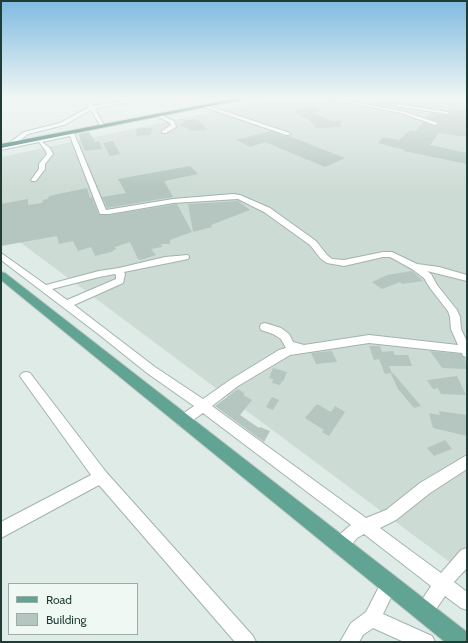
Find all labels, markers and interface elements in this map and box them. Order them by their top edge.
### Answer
legend [8,583,138,635]
text: Road [46,592,72,607]
text: Building [46,612,87,627]

